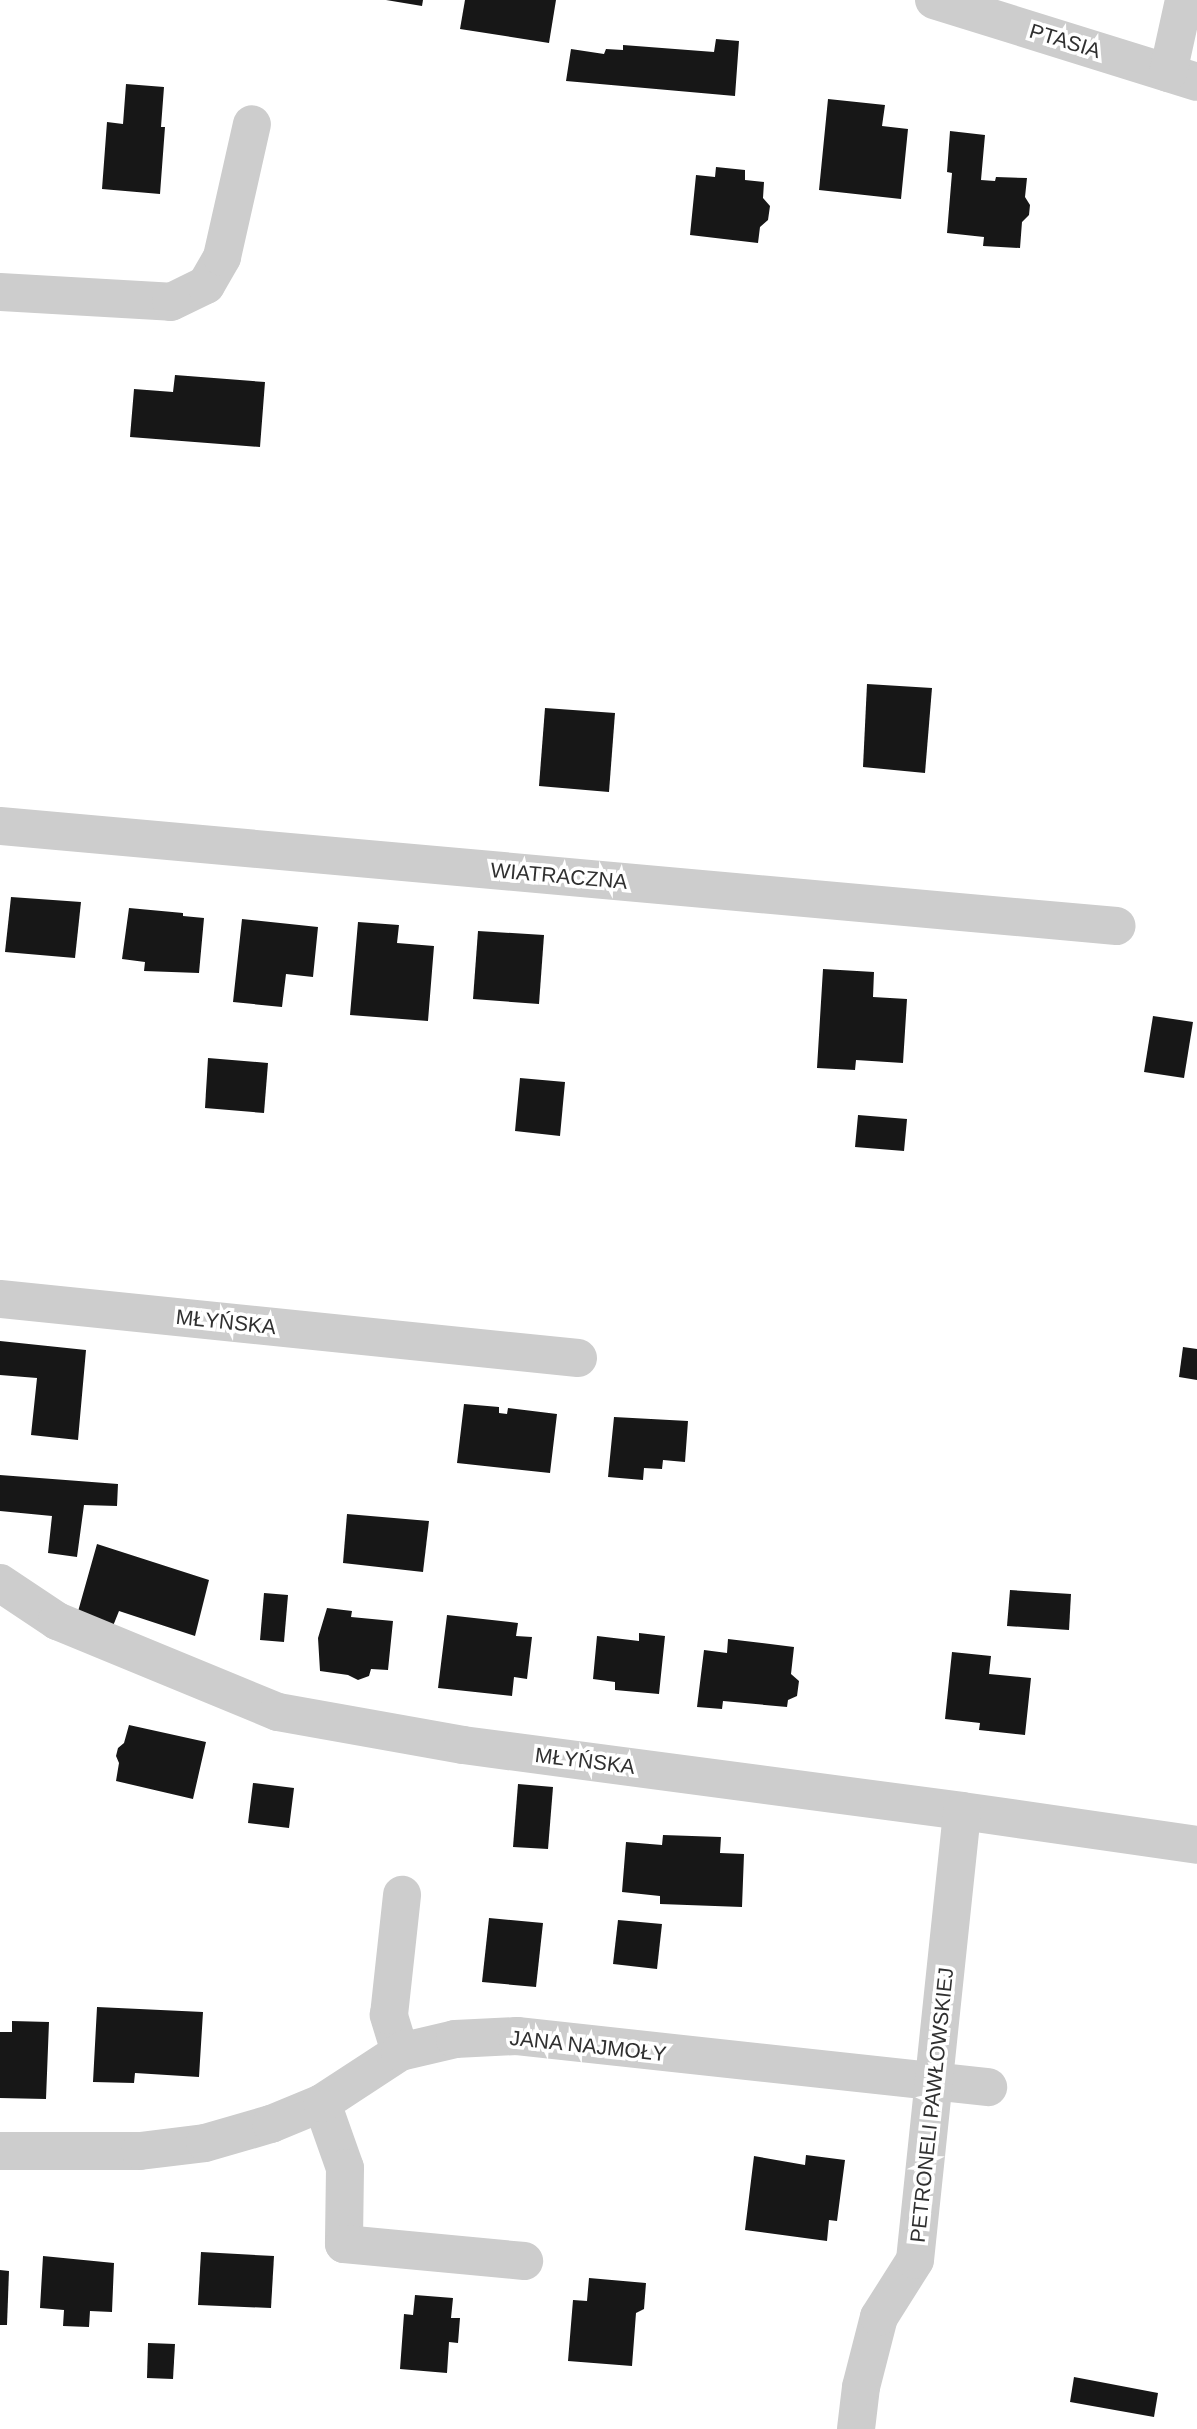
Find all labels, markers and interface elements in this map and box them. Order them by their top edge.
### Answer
street label: PTASIA [1026,18,1104,64]
street label: WIATRACZNA [490,857,628,895]
street label: MŁYŃSKA [175,1304,277,1340]
street label: MŁYŃSKA [534,1742,636,1780]
street label: PETRONELI PAWŁOWSKIEJ [905,1966,959,2244]
street label: JANA NAJMOŁY [508,2025,668,2067]

